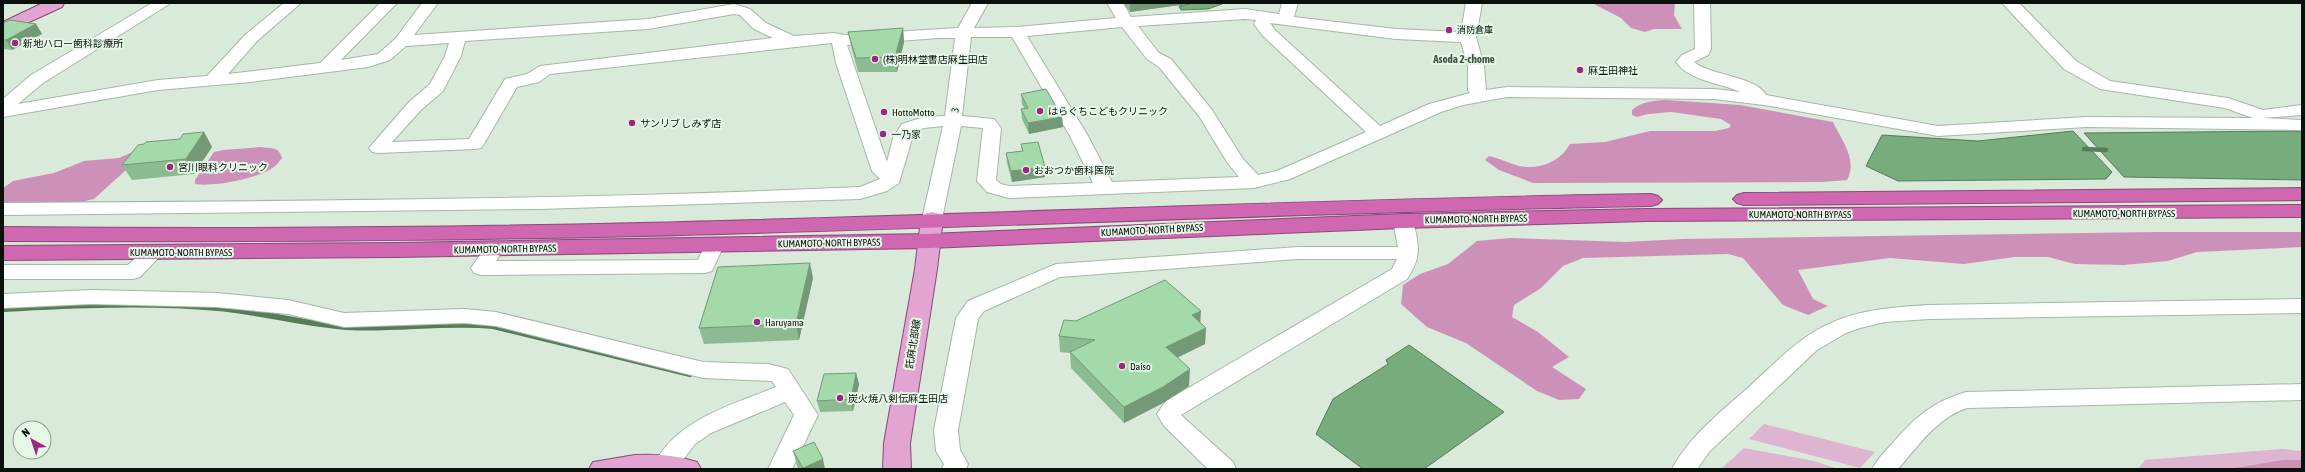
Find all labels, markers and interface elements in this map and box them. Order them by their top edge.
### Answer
marker: 消防倉庫 [1444,25,1454,35]
place label: 消防倉庫 [1457,25,1493,35]
marker: 新地ハロー歯科診療所 [10,38,20,48]
place label: 新地ハロー歯科診療所 [23,38,123,49]
district label: Asoda 2-chome [1432,53,1495,65]
marker: (株)明林堂書店麻生田店 [870,54,880,64]
place label: (株)明林堂書店麻生田店 [883,54,988,65]
marker: 麻生田神社 [1575,65,1585,75]
place label: 麻生田神社 [1588,65,1638,76]
marker: はらぐちこどもクリニック [1035,106,1045,116]
place label: はらぐちこどもクリニック [1048,106,1168,117]
marker: HottoMotto [879,107,889,117]
place label: HottoMotto [892,107,935,118]
street label: 3 [949,107,961,113]
marker: サンリブ しみず店 [627,118,637,128]
place label: サンリブ しみず店 [640,118,721,129]
marker: 一乃家 [878,129,888,139]
place label: 一乃家 [891,129,921,140]
marker: 宮川眼科クリニック [165,162,175,172]
place label: 宮川眼科クリニック [178,162,268,173]
marker: おおつか歯科医院 [1021,165,1031,175]
place label: おおつか歯科医院 [1034,165,1114,176]
street label: KUMAMOTO-NORTH BYPASS [2073,208,2175,219]
street label: KUMAMOTO-NORTH BYPASS [1749,209,1851,220]
street label: KUMAMOTO-NORTH BYPASS [1425,213,1527,225]
street label: KUMAMOTO-NORTH BYPASS [1100,222,1204,238]
street label: KUMAMOTO-NORTH BYPASS [778,237,880,249]
street label: KUMAMOTO-NORTH BYPASS [454,243,556,255]
street label: KUMAMOTO-NORTH BYPASS [130,247,232,258]
marker: Haruyama [752,317,762,327]
place label: Haruyama [765,317,804,328]
street label: 託麻北部線 [904,318,922,370]
marker: Daiso [1117,361,1127,371]
place label: Daiso [1130,361,1151,372]
marker: 炭火焼八剣伝麻生田店 [835,393,845,403]
place label: 炭火焼八剣伝麻生田店 [848,393,948,404]
north arrow [12,420,52,460]
text: N [19,426,32,439]

